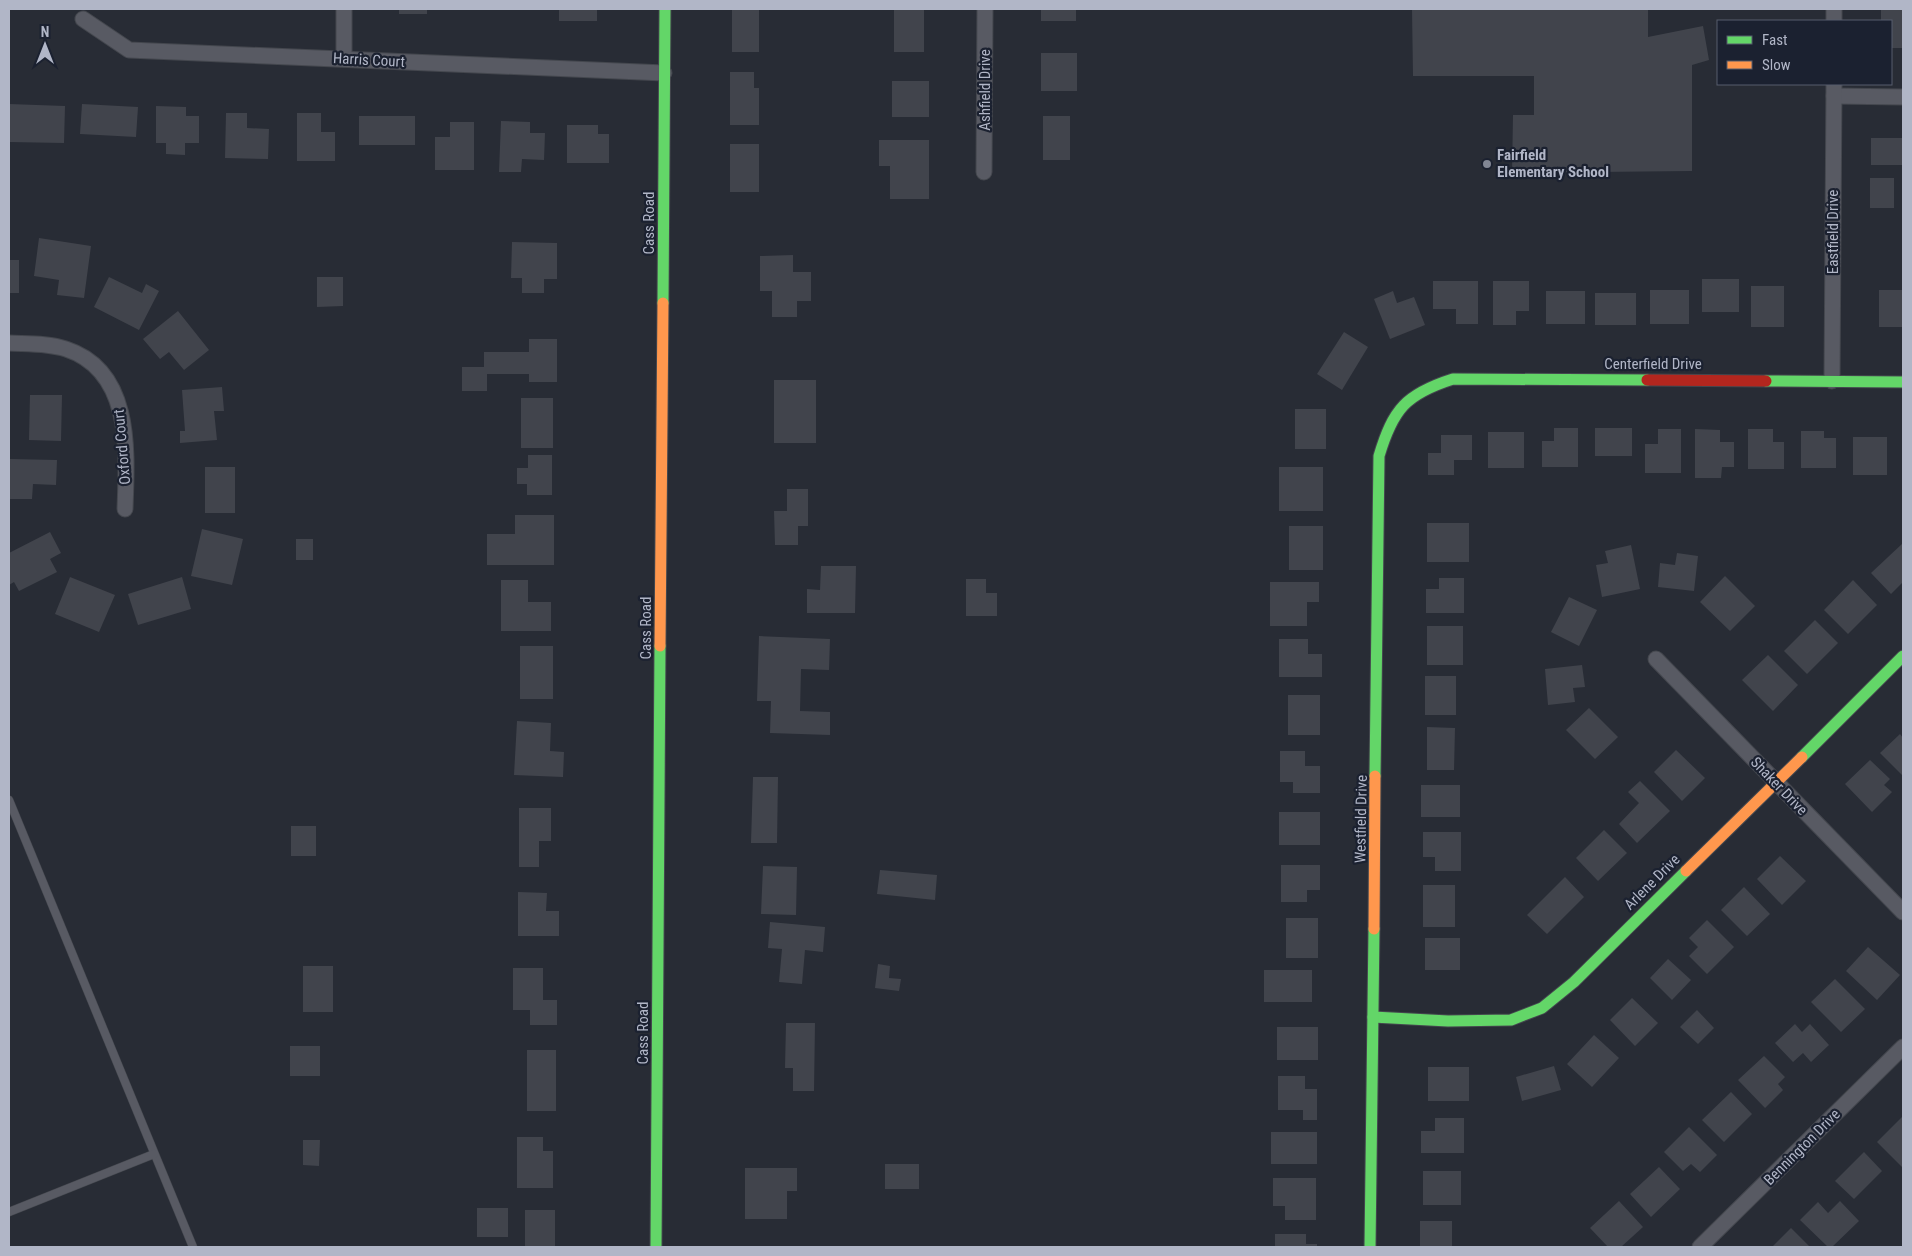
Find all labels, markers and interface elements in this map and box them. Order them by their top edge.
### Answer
north arrow [20,20,70,70]
legend [1717,20,1892,85]
text: N [41,24,49,40]
text: Fast [1762,31,1787,49]
street label: Harris Court [333,49,405,71]
street label: Ashfield Drive [976,49,994,131]
text: Slow [1762,56,1791,74]
place label: Fairfield Elementary School [1497,146,1609,181]
marker: Fairfield Elementary School [1481,158,1493,170]
street label: Eastfield Drive [1824,190,1842,274]
street label: Cass Road [640,192,658,254]
street label: Centerfield Drive [1604,355,1702,373]
street label: Oxford Court [110,408,134,486]
street label: Cass Road [637,597,655,659]
street label: Shaker Drive [1747,753,1811,819]
street label: Westfield Drive [1351,775,1371,863]
street label: Arlene Drive [1620,850,1684,914]
street label: Cass Road [634,1002,652,1064]
street label: Bennington Drive [1760,1105,1844,1189]

